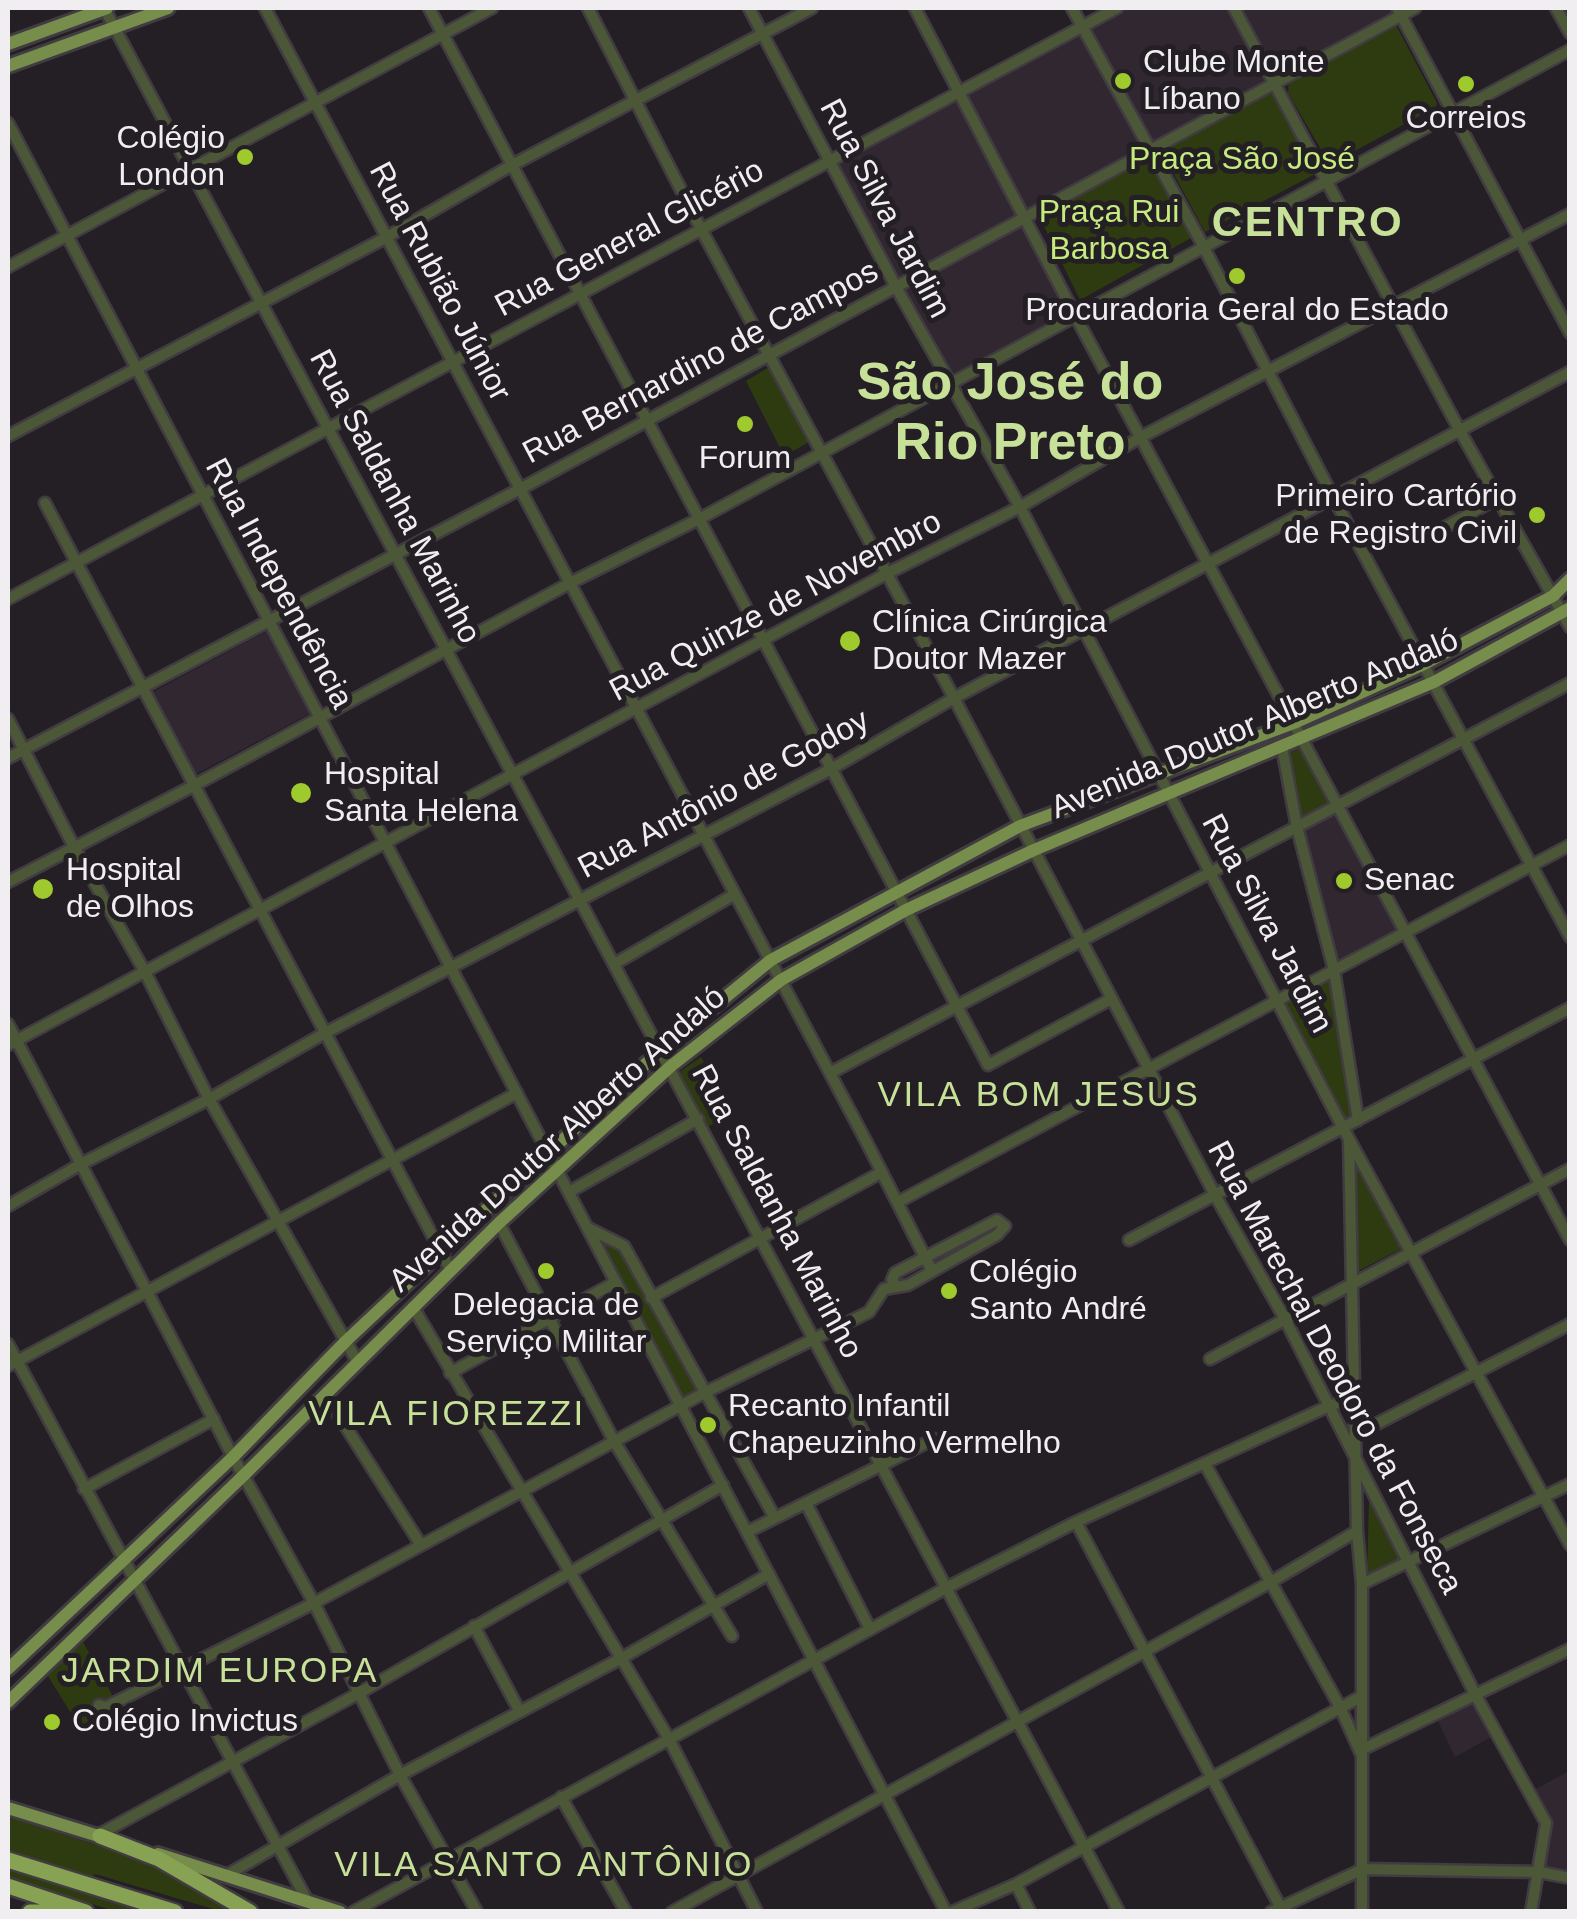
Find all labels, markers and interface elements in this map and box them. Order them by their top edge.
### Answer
place label: Clube Monte Líbano [1143,44,1324,119]
marker: Clube Monte Líbano [1112,70,1134,92]
marker: Correios [1455,73,1477,95]
street label: Rua Silva Jardim [810,93,958,325]
place label: Correios [1406,100,1526,138]
place label: Colégio London [116,120,225,195]
park label: Praça São José [1129,141,1355,179]
marker: Colégio London [234,146,256,168]
street label: Rua General Glicério [489,152,771,326]
street label: Rua Rubião Júnior [360,156,518,408]
park label: Praça Rui Barbosa [1039,194,1179,269]
district label: CENTRO [1212,199,1404,249]
street label: Rua Bernardino de Campos [517,253,885,473]
marker: Procuradoria Geral do Estado [1226,265,1248,287]
place label: Procuradoria Geral do Estado [1025,292,1449,330]
street label: Rua Saldanha Marinho [300,343,488,651]
district label: São José do Rio Preto [857,354,1163,476]
marker: Forum [734,413,756,435]
place label: Forum [699,440,791,478]
street label: Rua Independência [196,452,360,716]
place label: Primeiro Cartório de Registro Civil [1275,478,1517,553]
street label: Rua Quinze de Novembro [604,503,948,711]
marker: Primeiro Cartório de Registro Civil [1526,504,1548,526]
place label: Clínica Cirúrgica Doutor Mazer [872,604,1107,679]
street label: Avenida Doutor Alberto Andaló [1046,622,1464,828]
marker: Clínica Cirúrgica Doutor Mazer [837,628,863,654]
street label: Rua Antônio de Godoy [572,702,876,888]
place label: Hospital Santa Helena [324,756,518,831]
marker: Hospital Santa Helena [288,780,314,806]
street label: Rua Silva Jardim [1192,808,1340,1040]
place label: Hospital de Olhos [66,852,194,927]
place label: Senac [1364,862,1455,900]
marker: Senac [1333,870,1355,892]
marker: Hospital de Olhos [30,876,56,902]
street label: Avenida Doutor Alberto Andaló [382,979,734,1301]
street label: Rua Saldanha Marinho [682,1058,870,1366]
district label: VILA BOM JESUS [878,1075,1200,1117]
street label: Rua Marechal Deodoro da Fonseca [1198,1135,1470,1601]
place label: Colégio Santo André [969,1254,1147,1329]
marker: Delegacia de Serviço Militar [535,1260,557,1282]
marker: Colégio Santo André [938,1280,960,1302]
place label: Delegacia de Serviço Militar [446,1287,646,1362]
place label: Recanto Infantil Chapeuzinho Vermelho [728,1388,1061,1463]
district label: VILA FIOREZZI [308,1394,586,1436]
marker: Recanto Infantil Chapeuzinho Vermelho [697,1414,719,1436]
district label: JARDIM EUROPA [61,1651,379,1693]
place label: Colégio Invictus [72,1703,298,1741]
marker: Colégio Invictus [41,1711,63,1733]
district label: VILA SANTO ANTÔNIO [334,1845,754,1887]

